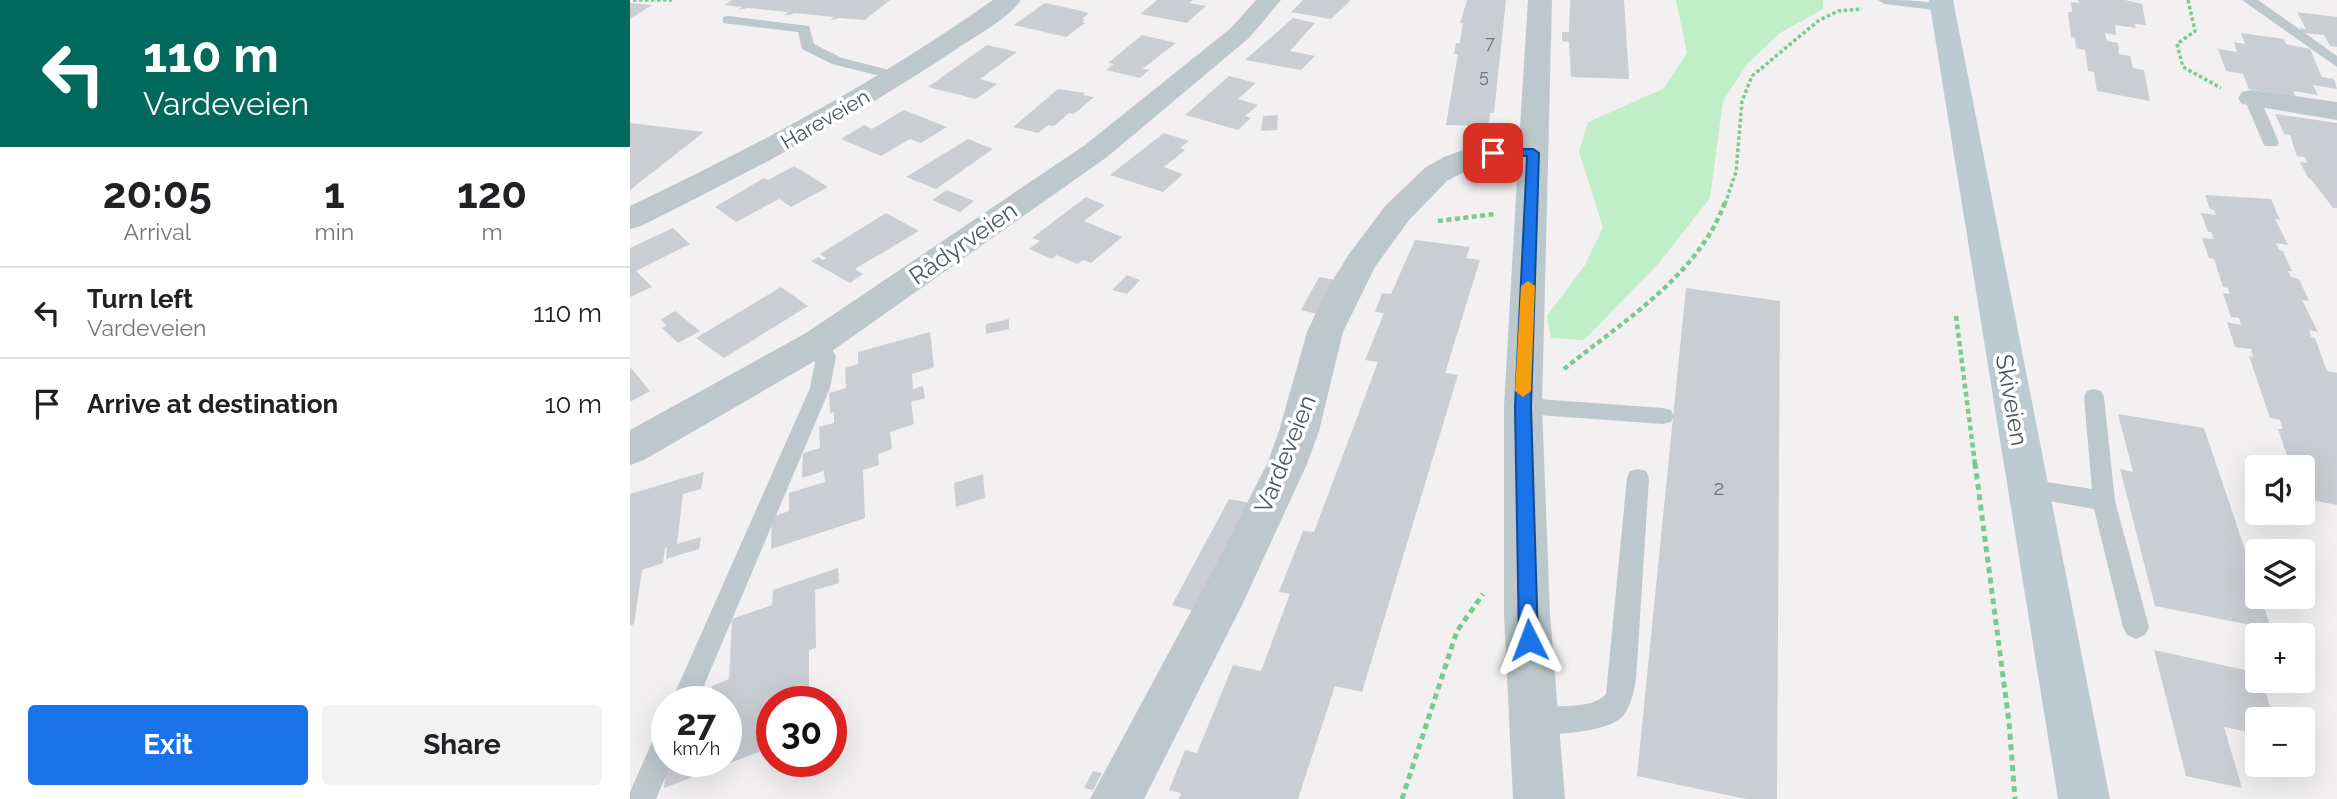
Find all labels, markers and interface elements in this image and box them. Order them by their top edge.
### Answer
text: 110 m [143,26,279,83]
icon: left [28,28,119,119]
house number: 7 [1485,32,1495,53]
house number: 5 [1479,65,1489,86]
street label: Hareveien [776,84,874,154]
text: Vardeveien [143,85,309,122]
pin [1463,123,1523,183]
icon: arrive [1474,134,1512,172]
text: 20:05 [103,169,212,218]
text: 1 [324,169,345,218]
text: 120 [457,169,527,218]
street label: Rådyrveien [904,195,1022,291]
text: Arrival [124,218,191,245]
text: min [315,218,354,245]
text: m [481,218,503,245]
text: Turn left [87,284,193,314]
icon: left [28,294,66,332]
text: 110 m [533,298,602,328]
text: Vardeveien [87,314,206,341]
street label: Skiveien [1990,352,2034,448]
icon: arrive [28,385,66,423]
text: Arrive at destination [87,389,338,419]
text: 10 m [544,389,602,419]
street label: Vardeveien [1248,391,1322,517]
map controls [2245,455,2315,777]
button: sound [2245,455,2315,525]
house number: 2 [1714,475,1724,500]
button: layers [2245,539,2315,609]
position arrow [1492,603,1566,677]
button: + [2245,623,2315,693]
speed limit sign: 30 [756,686,847,777]
text: 27 [677,702,716,743]
button: Exit [28,705,308,785]
button: Share [322,705,602,785]
button: − [2245,707,2315,777]
text: km/h [673,738,720,759]

